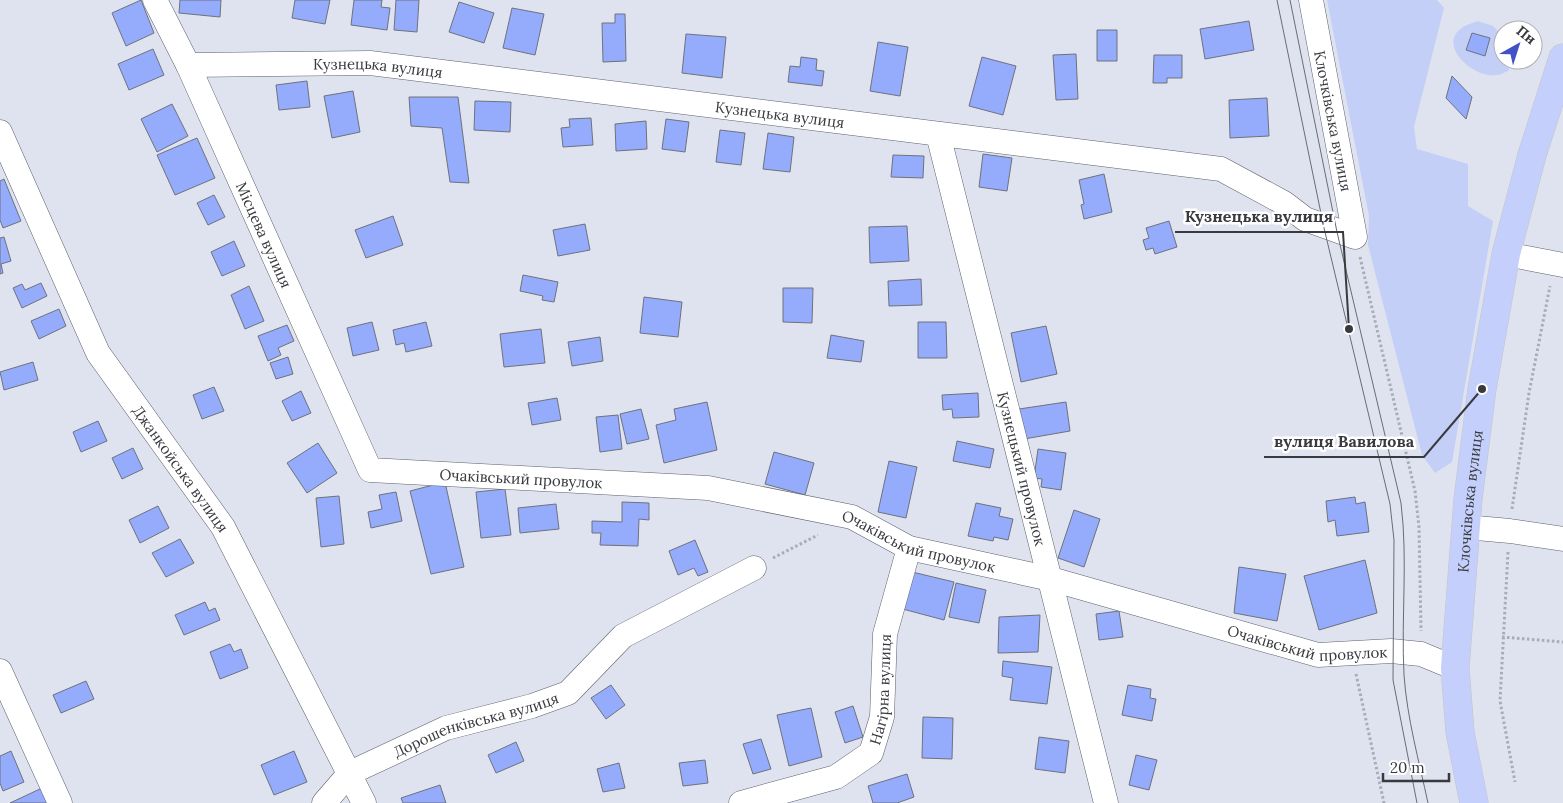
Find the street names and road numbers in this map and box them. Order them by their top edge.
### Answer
street label: Клочківська вулиця [1310,49,1356,193]
street label: Кузнецька вулиця [313,53,444,81]
street label: Кузнецька вулиця [714,97,846,132]
street label: Місцева вулиця [232,179,296,291]
street label: Кузнецький провулок [994,390,1051,548]
street label: Джанкойська вулиця [129,401,233,536]
street label: Клочківська вулиця [1453,429,1486,573]
street label: Очаківський провулок [439,464,603,492]
street label: Очаківський провулок [841,506,997,576]
street label: Очаківський провулок [1225,620,1388,664]
street label: Нагірна вулиця [865,633,894,747]
street label: Дорошенківська вулиця [390,688,561,761]

